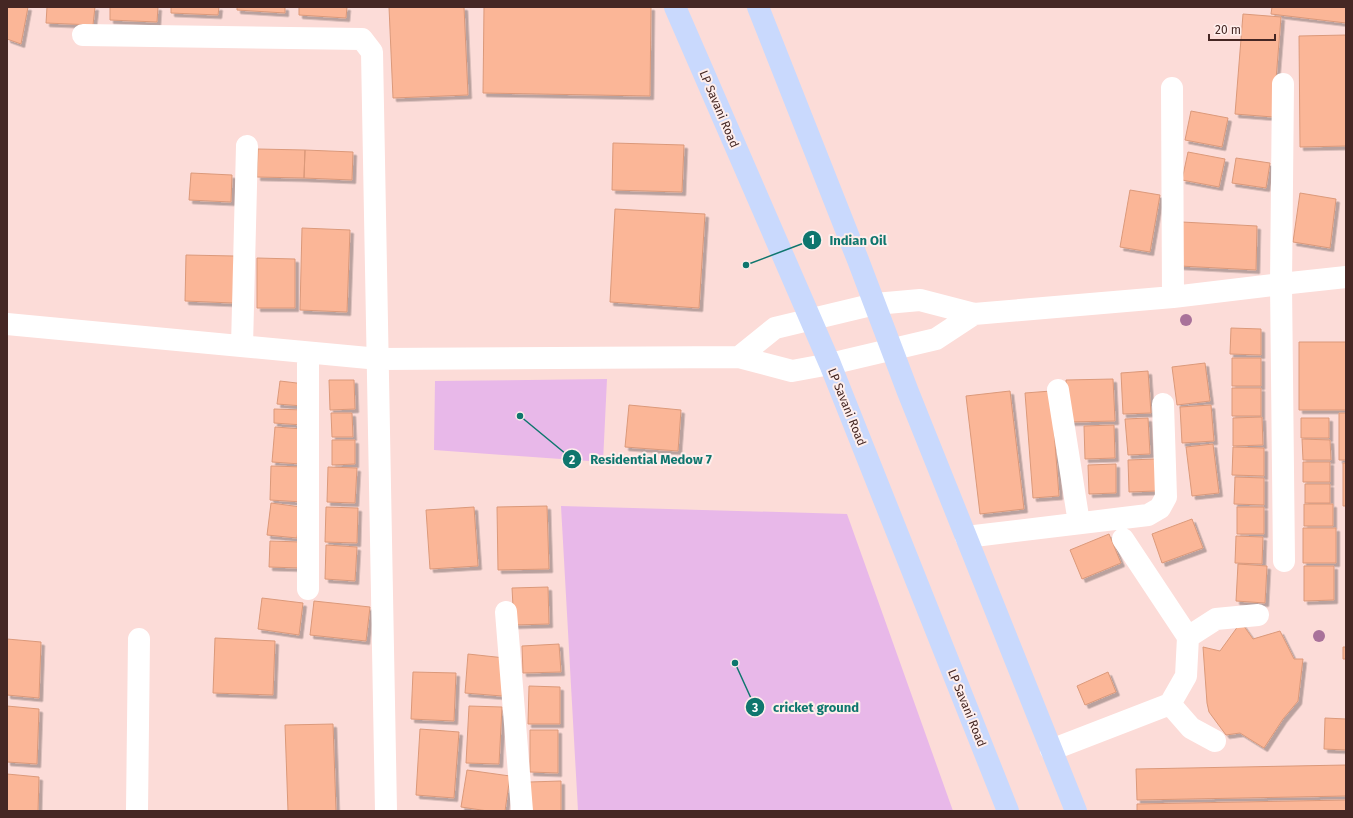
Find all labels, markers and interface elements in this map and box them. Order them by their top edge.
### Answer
scale bar [1209,16,1275,42]
text: 20 m [1215,23,1241,37]
street label: LP Savani Road [696,68,742,150]
callout: Indian Oil [802,228,895,253]
text: 1 [809,233,815,247]
text: Indian Oil [830,233,887,248]
street label: LP Savani Road [825,366,869,448]
callout: Residential Medow 7 [562,447,720,472]
text: Residential Medow 7 [590,452,712,467]
text: 2 [569,453,575,467]
street label: LP Savani Road [945,667,989,749]
callout: cricket ground [745,695,867,720]
text: cricket ground [773,700,859,715]
text: 3 [751,701,758,715]

